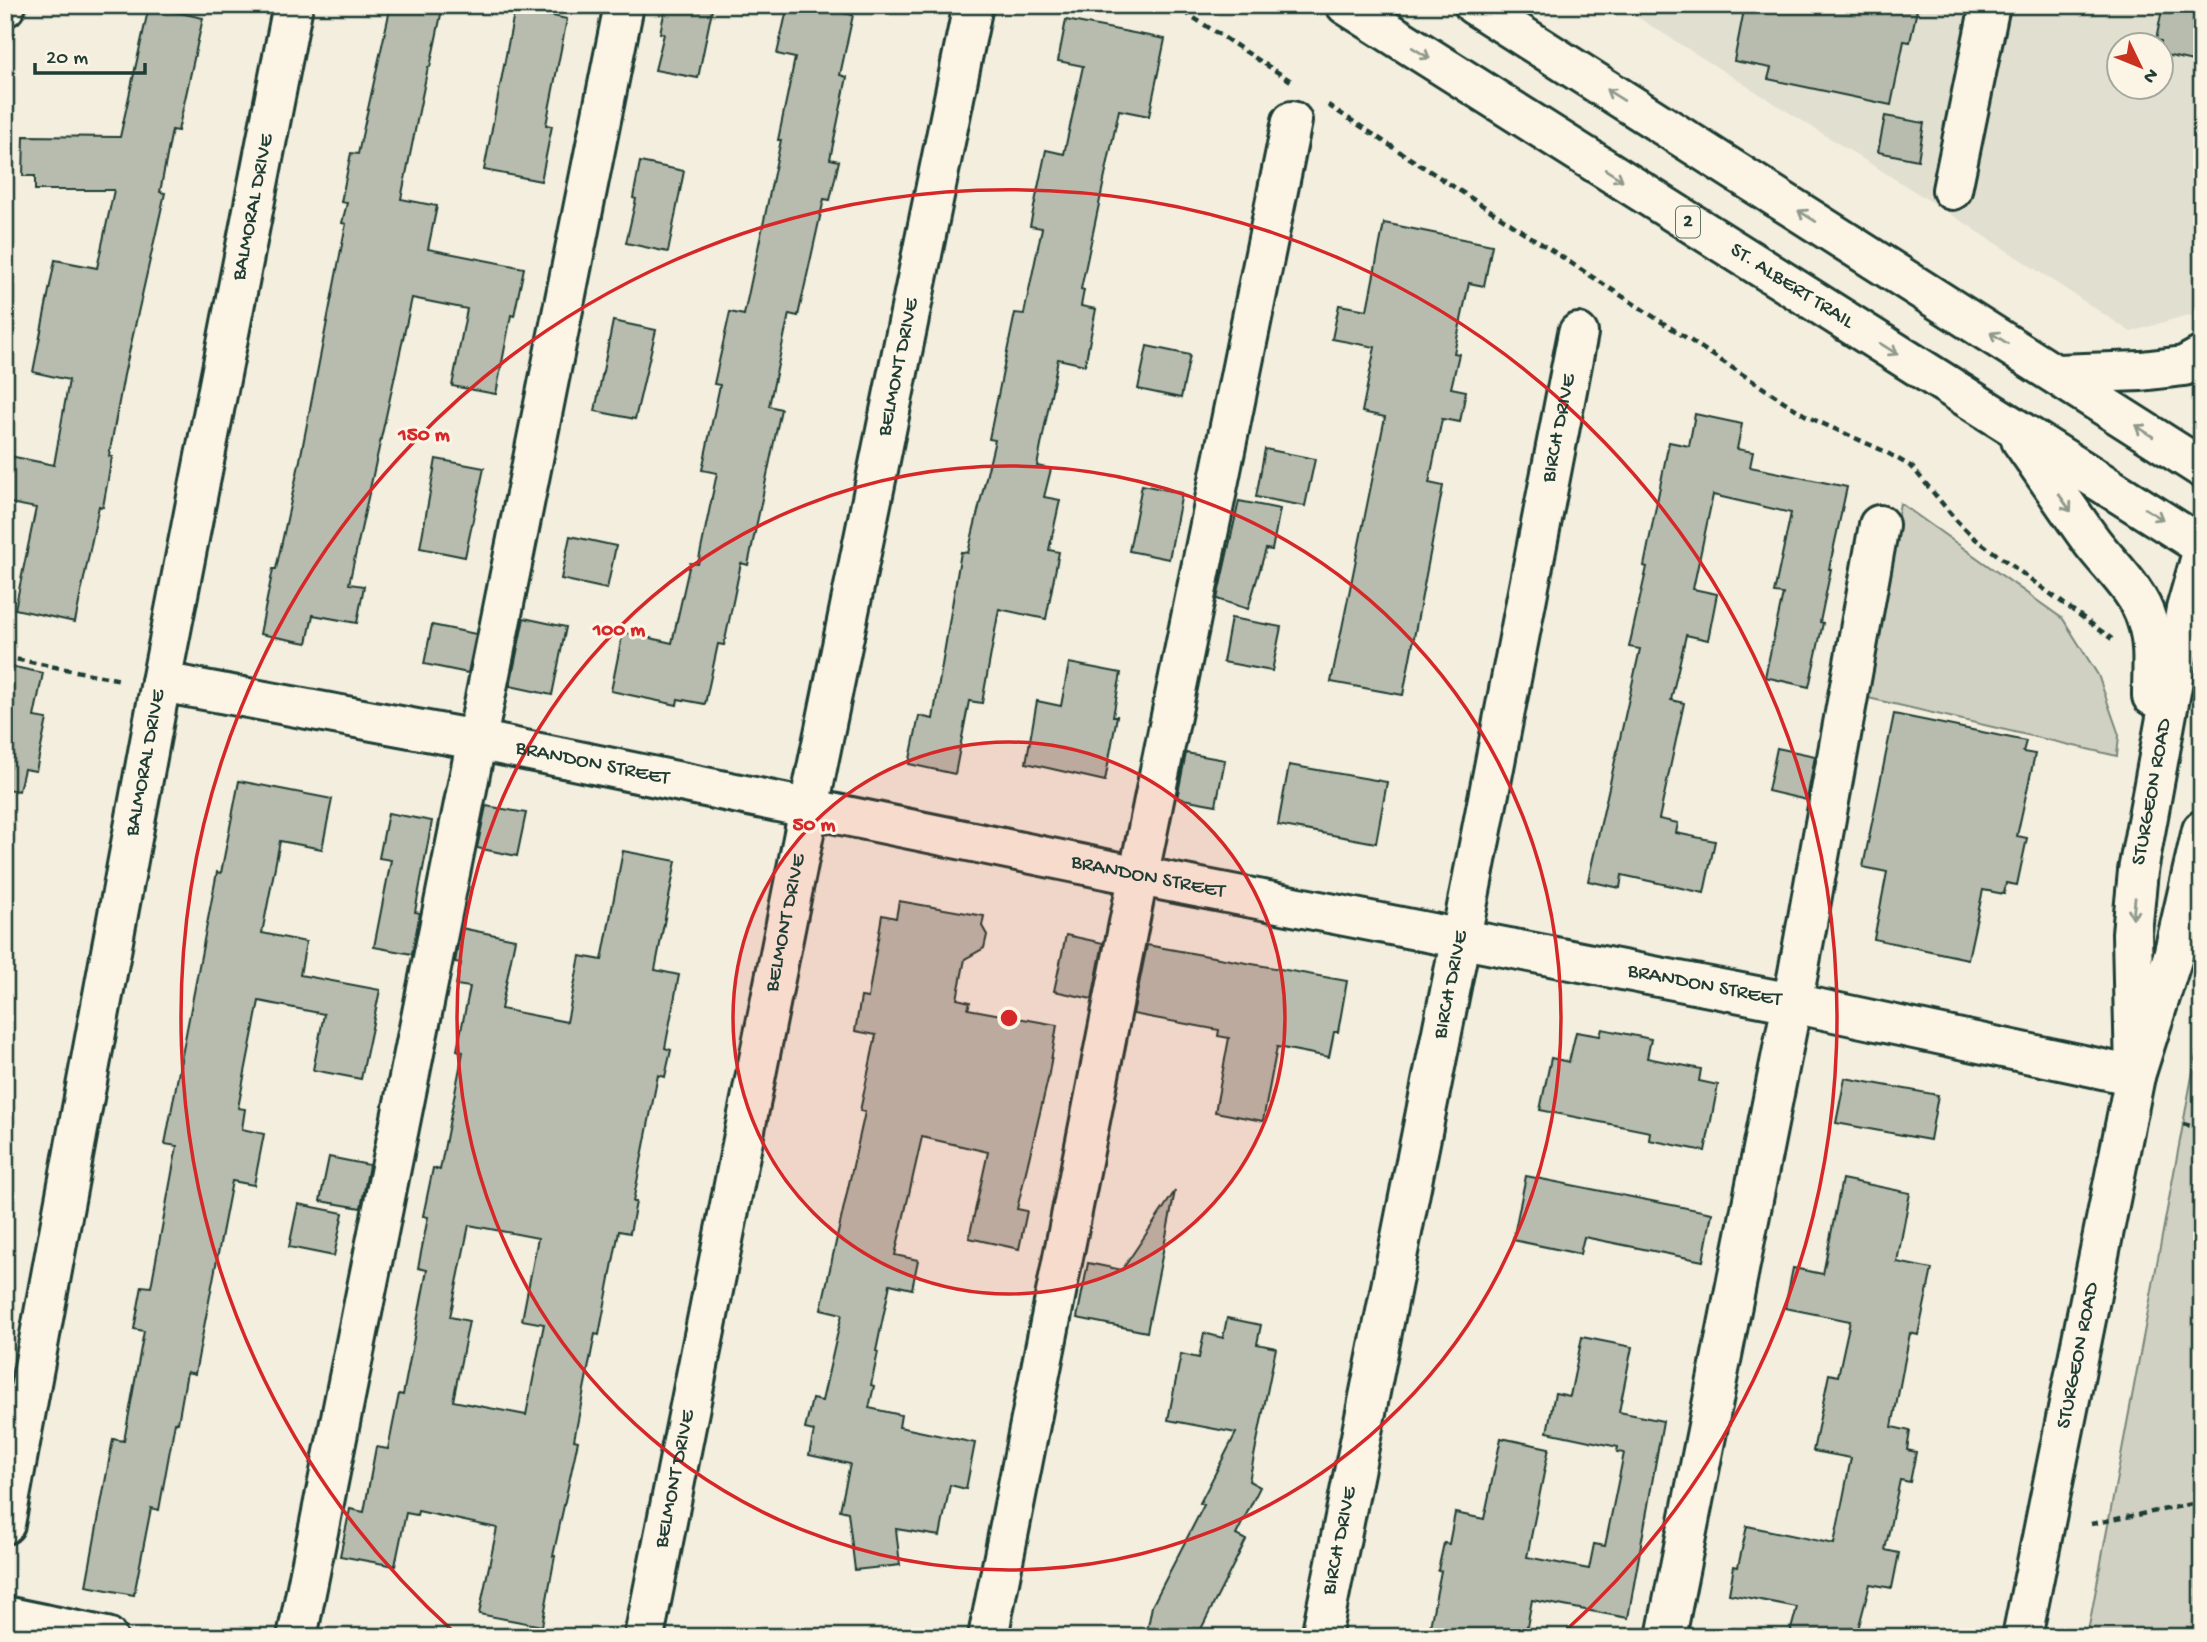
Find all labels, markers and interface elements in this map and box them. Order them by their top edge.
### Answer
scale bar [35,32,145,76]
north arrow [2106,32,2176,102]
one-way arrow [1411,46,1431,60]
text: 20 m [46,47,88,72]
text: N [2137,63,2163,88]
one-way arrow [1605,87,1625,101]
street label: BALMORAL DRIVE [227,131,280,284]
one-way arrow [1603,168,1623,182]
road number: 2 [1676,206,1700,238]
one-way arrow [1798,209,1817,224]
street label: ST. ALBERT TRAIL [1725,238,1859,336]
street label: BELMONT DRIVE [872,295,925,439]
one-way arrow [1990,330,2010,344]
one-way arrow [1878,342,1898,356]
street label: BIRCH DRIVE [1537,371,1582,486]
text: 150 m [397,424,450,449]
one-way arrow [2135,424,2155,438]
one-way arrow [2058,493,2072,512]
one-way arrow [2143,508,2163,522]
text: 100 m [592,619,645,644]
street label: BALMORAL DRIVE [120,687,172,839]
street label: STURGEON ROAD [2127,716,2178,867]
street label: BRANDON STREET [512,736,672,792]
text: 50 m [793,814,836,839]
street label: BRANDON STREET [1068,850,1228,905]
street label: BELMONT DRIVE [760,851,812,995]
one-way arrow [2127,896,2140,919]
street label: BIRCH DRIVE [1428,928,1475,1042]
street label: BRANDON STREET [1624,959,1784,1013]
centre of rings [997,1006,1021,1030]
street label: STURGEON ROAD [2052,1280,2106,1431]
street label: BELMONT DRIVE [649,1407,702,1551]
street label: BIRCH DRIVE [1317,1484,1363,1598]

